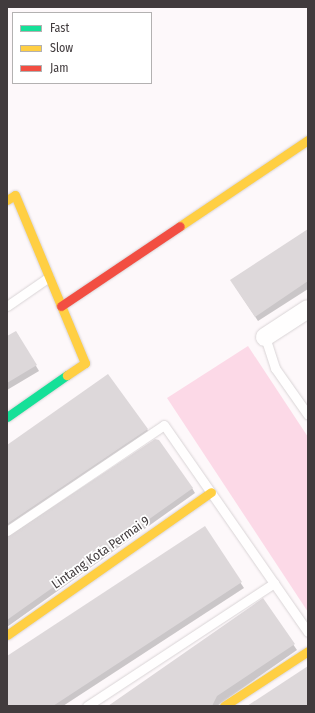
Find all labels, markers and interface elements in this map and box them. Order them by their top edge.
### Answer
legend [12,12,152,84]
text: Fast [50,21,69,35]
text: Slow [50,41,73,55]
text: Jam [50,61,68,75]
street label: Lintang Kota Permai 9 [49,513,153,593]

